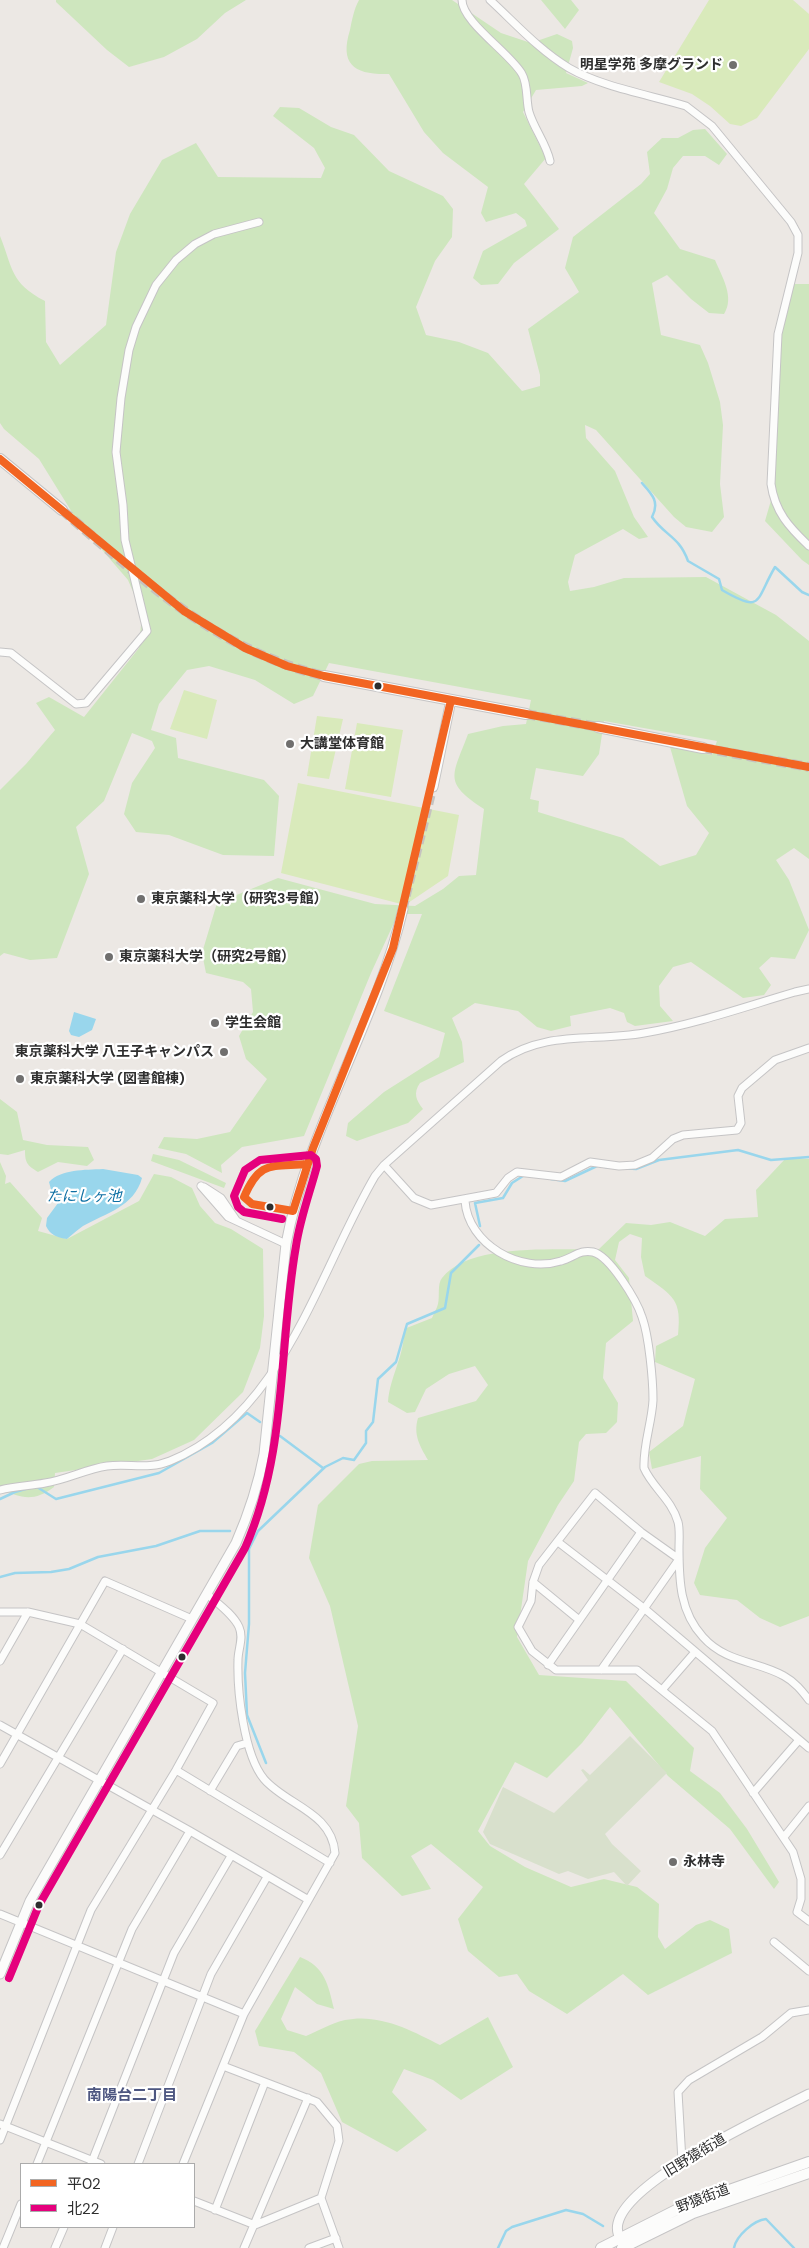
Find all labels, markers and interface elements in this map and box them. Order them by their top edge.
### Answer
place label: 明星学苑 多摩グランド [580,57,723,73]
marker: 明星学苑 多摩グランド [727,59,739,71]
unlabelled marker [373,681,383,691]
place label: 大講堂体育館 [300,736,384,752]
marker: 大講堂体育館 [284,738,296,750]
place label: 東京薬科大学（研究3号館） [151,891,327,907]
marker: 東京薬科大学（研究3号館） [135,893,147,905]
place label: 東京薬科大学（研究2号館） [119,949,295,965]
marker: 東京薬科大学（研究2号館） [103,951,115,963]
place label: 学生会館 [225,1015,281,1031]
marker: 学生会館 [209,1017,221,1029]
place label: 東京薬科大学 八王子キャンパス [15,1044,214,1060]
marker: 東京薬科大学 八王子キャンパス [218,1046,230,1058]
place label: 東京薬科大学 (図書館棟) [30,1071,185,1087]
marker: 東京薬科大学 (図書館棟) [14,1073,26,1085]
water label: たにしヶ池 [47,1188,121,1206]
unlabelled marker [265,1202,275,1212]
unlabelled marker [177,1652,187,1662]
place label: 永林寺 [683,1854,725,1870]
marker: 永林寺 [667,1856,679,1868]
unlabelled marker [34,1900,44,1910]
district label: 南陽台二丁目 [87,2087,177,2105]
street label: 旧野猿街道 [661,2131,729,2181]
legend [20,2163,195,2228]
text: 平02 [67,2174,101,2194]
street label: 野猿街道 [674,2181,732,2217]
text: 北22 [67,2199,99,2219]

